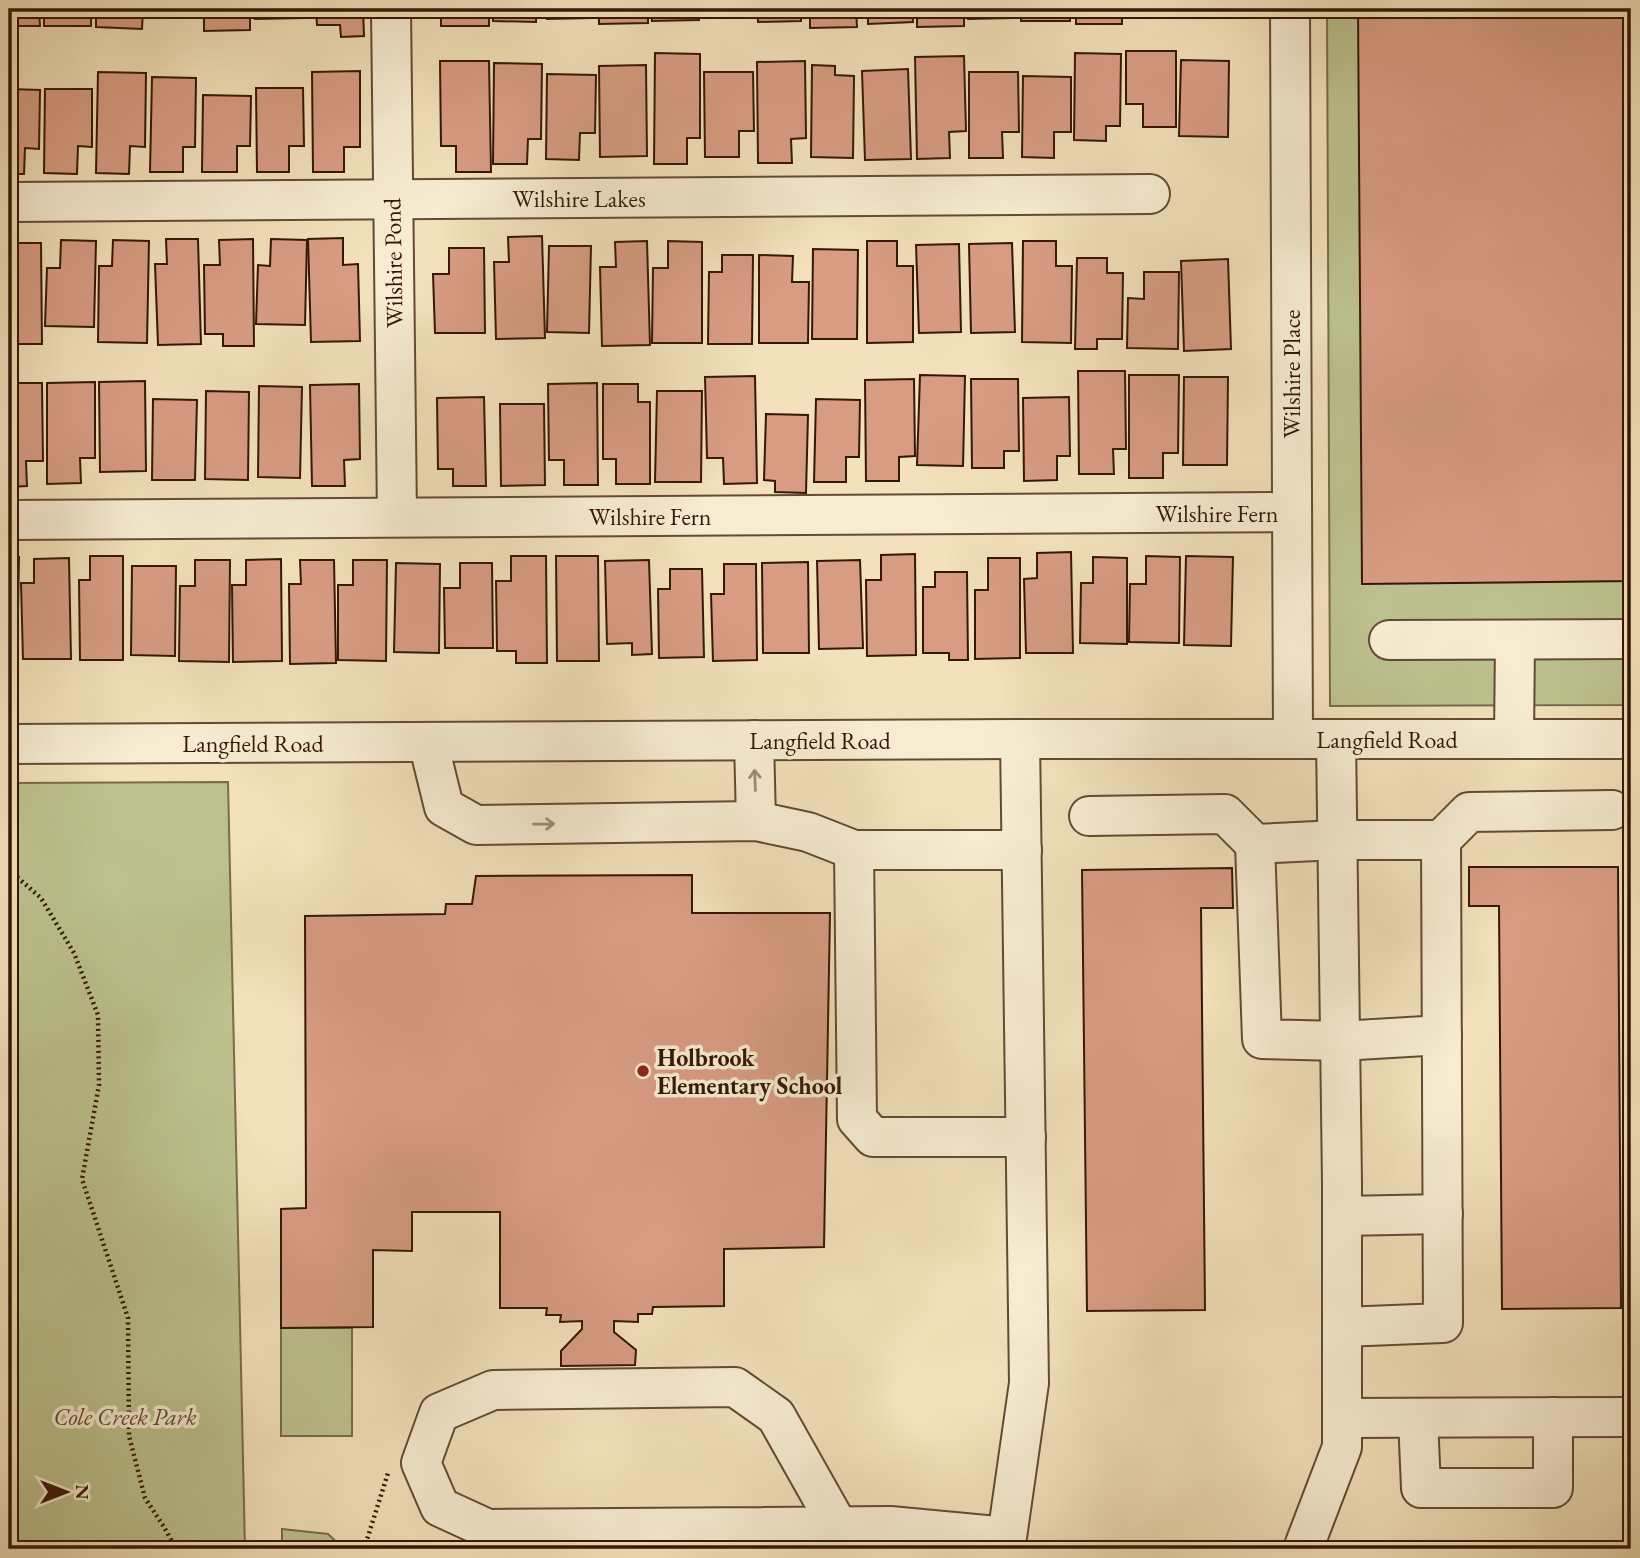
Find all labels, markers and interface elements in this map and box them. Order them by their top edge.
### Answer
street label: Wilshire Lakes [512,183,646,214]
street label: Wilshire Pond [376,197,410,328]
street label: Wilshire Place [1276,310,1307,438]
street label: Wilshire Fern [1156,498,1279,529]
street label: Wilshire Fern [589,501,712,532]
street label: Langfield Road [1316,724,1459,755]
street label: Langfield Road [749,725,892,756]
street label: Langfield Road [182,728,325,759]
one-way arrow [749,769,762,792]
one-way arrow [532,817,555,831]
place label: Holbrook Elementary School [657,1042,843,1102]
marker: Holbrook Elementary School [635,1063,651,1079]
park label: Cole Creek Park [53,1401,197,1432]
north arrow [32,1456,102,1526]
text: N [70,1484,95,1500]

